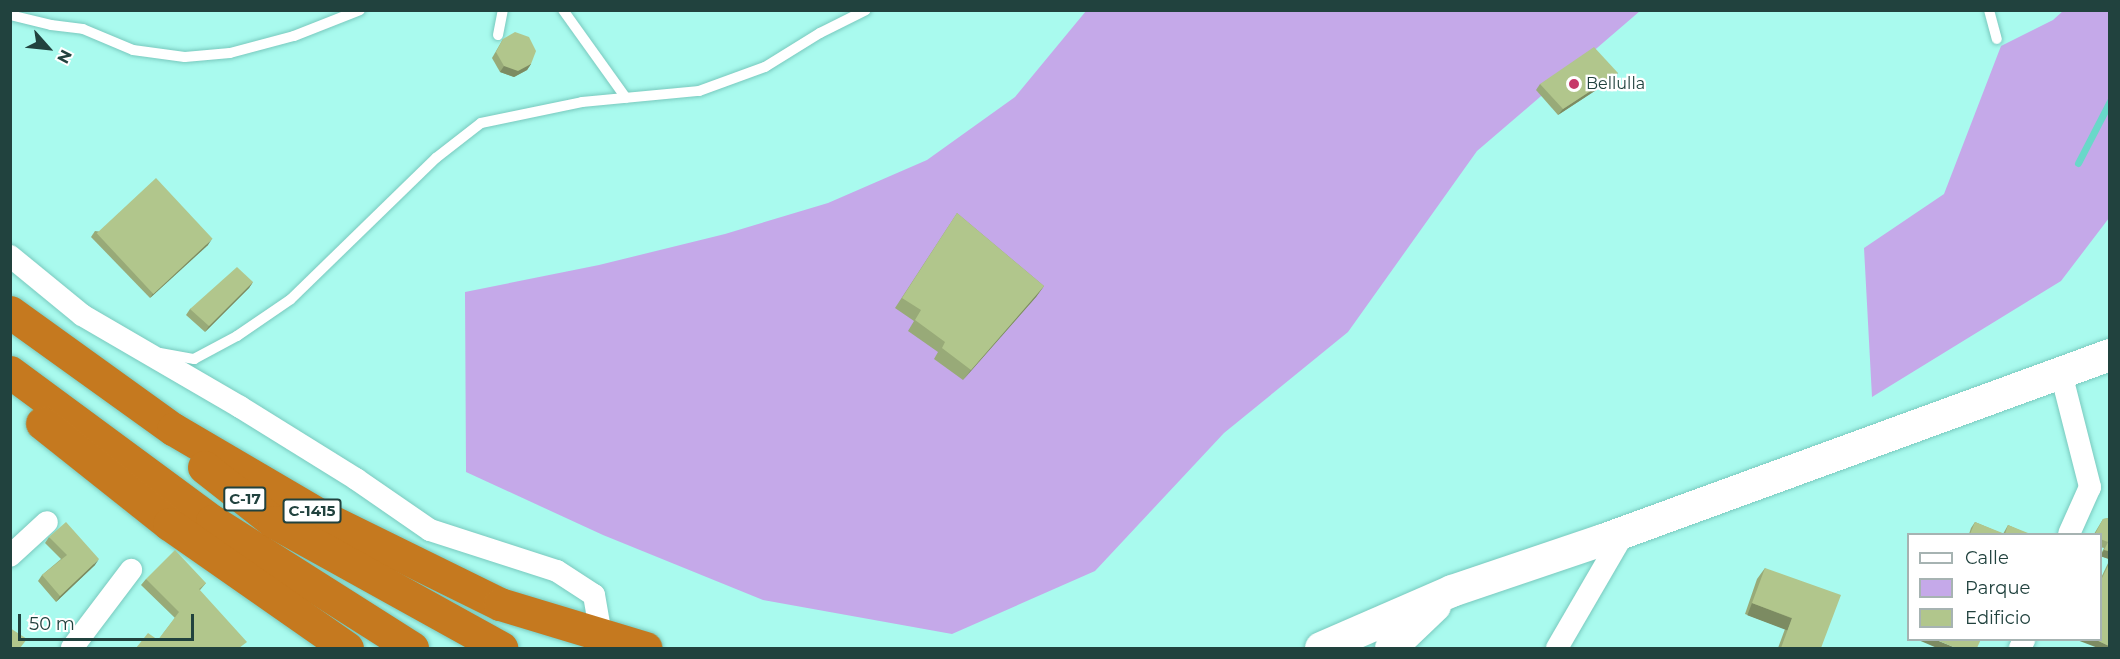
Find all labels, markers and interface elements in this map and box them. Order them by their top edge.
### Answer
north arrow [18,18,78,78]
text: N [53,46,76,66]
place label: Bellulla [1586,74,1645,94]
marker: Bellulla [1567,77,1581,91]
road number: C-17 [222,487,268,511]
road number: C-1415 [282,499,342,523]
legend [1907,533,2102,641]
text: Calle [1965,547,2009,569]
text: Parque [1965,577,2030,599]
scale bar [21,602,196,640]
text: Edificio [1965,607,2031,629]
text: 50 m [29,613,75,635]

